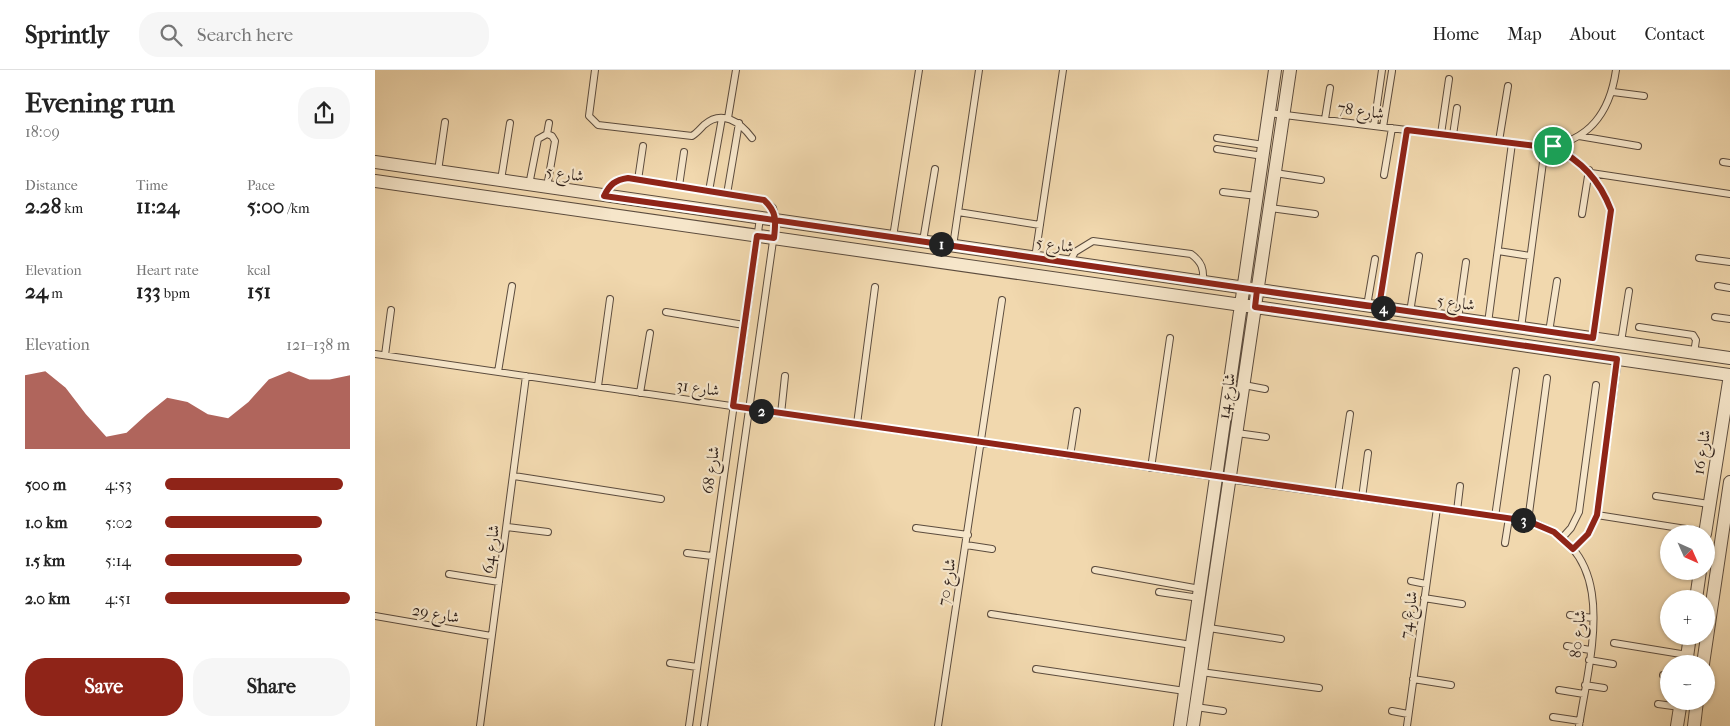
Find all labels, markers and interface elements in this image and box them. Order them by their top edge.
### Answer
search box [139,12,489,57]
text: Sprintly [25,21,109,49]
icon: search [157,21,185,49]
text: Search here [197,24,293,46]
text: Home [1432,24,1479,45]
text: Map [1507,24,1542,45]
text: About [1570,24,1616,45]
text: Contact [1644,24,1705,45]
text: Evening run [25,86,175,119]
button: share [298,87,350,139]
street label: شارع 78 [1336,98,1385,127]
text: 18:09 [25,122,60,141]
pin [1532,125,1574,167]
icon: arrive [1539,132,1567,160]
street label: شارع 5 [544,161,585,190]
text: Distance [25,177,78,194]
text: Time [136,177,168,194]
text: Pace [247,177,275,194]
text: 2.28 [25,194,61,218]
text: 11:24 [136,194,179,218]
text: 5:00 [247,194,284,218]
text: km [61,200,83,217]
text: /km [284,200,310,217]
pin: 1 [929,232,953,256]
street label: شارع 5 [1034,232,1075,261]
text: 1 [939,236,944,253]
text: Elevation [25,262,82,279]
text: Heart rate [136,262,199,279]
text: kcal [247,262,271,279]
text: 24 [25,279,48,303]
text: 133 [136,279,161,303]
text: 151 [247,279,271,303]
text: m [48,285,63,302]
text: bpm [161,285,190,302]
street label: شارع 5 [1435,290,1476,319]
pin: 4 [1371,296,1395,320]
text: 4 [1379,300,1388,317]
text: Elevation [25,335,90,354]
text: 121–138 m [286,335,350,354]
street label: شارع 14 [1214,372,1243,421]
street label: شارع 31 [675,375,721,404]
pin: 2 [749,398,773,424]
text: 2 [758,403,765,420]
street label: شارع 16 [1689,428,1718,477]
street label: شارع 68 [698,445,727,496]
text: 500 m [25,475,66,494]
text: 4:53 [105,475,132,494]
pin: 3 [1511,508,1535,532]
text: 3 [1521,512,1526,529]
text: 1.0 km [25,513,68,532]
text: 5:02 [105,513,133,532]
street label: شارع 64 [478,523,507,575]
north arrow [1660,525,1715,580]
map controls [1660,525,1715,710]
text: 1.5 km [25,551,65,570]
text: 5:14 [105,551,131,570]
street label: شارع 70 [933,557,964,608]
text: 2.0 km [25,589,70,608]
text: 4:51 [105,589,131,608]
street label: شارع 74 [1396,590,1425,641]
button: + [1660,590,1715,645]
street label: شارع 29 [410,600,461,631]
street label: شارع 80 [1566,609,1593,659]
button: − [1660,655,1715,710]
button: Save [25,658,183,716]
button: Share [193,658,350,716]

